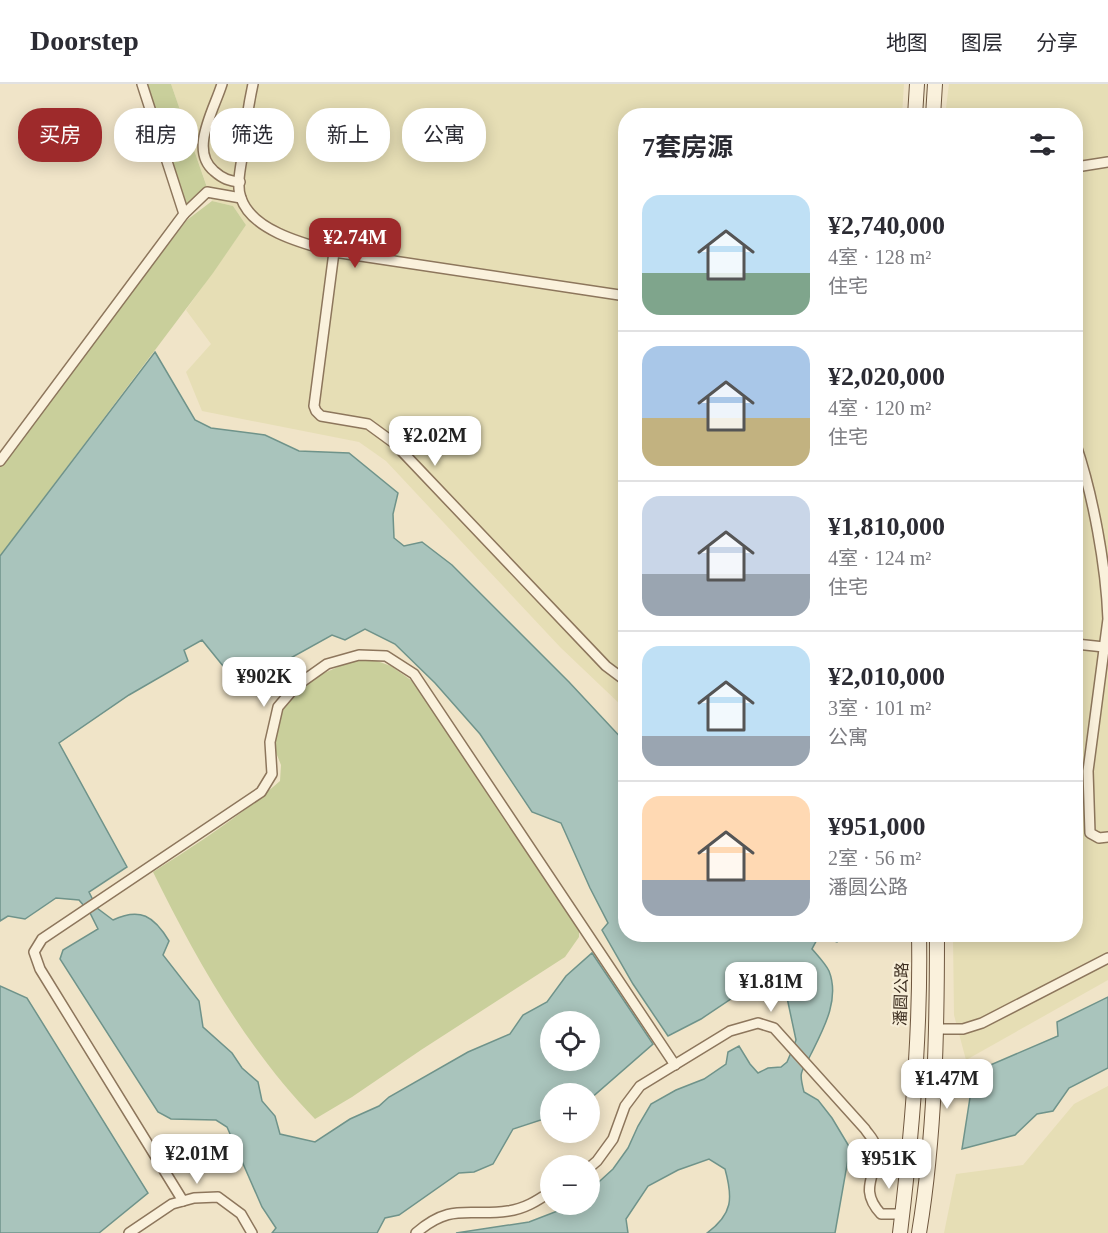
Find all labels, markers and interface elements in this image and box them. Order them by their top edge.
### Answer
text: Doorstep [30,25,139,56]
text: 地图 [886,31,928,55]
text: 图层 [961,31,1003,55]
text: 分享 [1036,31,1078,55]
chip: 买房 [18,108,102,162]
chip: 租房 [114,108,198,162]
chip: 筛选 [210,108,294,162]
chip: 新上 [306,108,390,162]
chip: 公寓 [402,108,486,162]
icon: filters [1026,128,1059,161]
text: 7套房源 [642,133,733,162]
text: ¥2,740,000 [828,211,945,240]
pin: ¥2.74M [306,218,404,269]
icon: home [690,219,762,291]
text: ¥2.74M [323,226,387,248]
text: 4室 · 128 m² [828,246,931,268]
text: 住宅 [828,275,868,297]
text: ¥2,020,000 [828,362,945,391]
icon: home [690,370,762,442]
text: 4室 · 120 m² [828,397,931,419]
pin: ¥2.02M [386,416,484,467]
text: ¥2.02M [403,424,467,446]
text: 住宅 [828,426,868,448]
text: ¥1,810,000 [828,512,945,541]
icon: home [690,520,762,592]
text: 4室 · 124 m² [828,547,931,569]
text: 住宅 [828,576,868,598]
pin: ¥902K [222,657,306,708]
text: ¥2,010,000 [828,662,945,691]
text: ¥902K [236,665,292,687]
icon: home [690,670,762,742]
text: 3室 · 101 m² [828,697,931,719]
text: 公寓 [828,726,868,748]
text: ¥951,000 [828,812,926,841]
icon: home [690,820,762,892]
text: 2室 · 56 m² [828,847,921,869]
text: 潘圆公路 [828,876,908,898]
pin: ¥1.81M [722,962,820,1013]
street label: 潘圆公路 [890,962,911,1026]
text: ¥1.81M [739,970,803,992]
map controls [540,1011,600,1215]
button: locate [540,1011,600,1071]
pin: ¥1.47M [898,1059,996,1110]
text: ¥1.47M [915,1067,979,1089]
button: + [540,1083,600,1143]
pin: ¥2.01M [148,1134,246,1185]
pin: ¥951K [847,1139,931,1190]
text: ¥2.01M [165,1142,229,1164]
text: ¥951K [861,1147,917,1169]
button: − [540,1155,600,1215]

